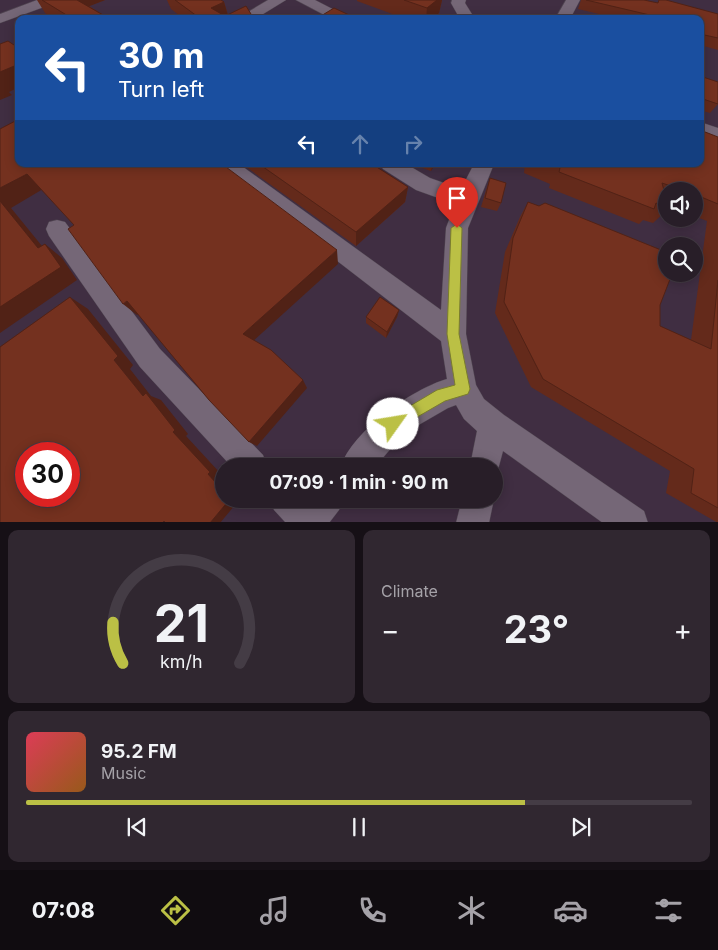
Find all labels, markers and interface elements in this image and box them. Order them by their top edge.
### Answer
text: 30 m [118,34,204,76]
icon: left [35,35,100,100]
text: Turn left [118,76,204,102]
icon: left [293,130,321,158]
icon: ahead [346,130,374,158]
icon: right [399,130,427,158]
pin [436,177,478,228]
map controls [658,182,703,282]
button: sound [658,182,703,227]
icon: arrive [443,184,471,212]
button: search [658,237,703,282]
position arrow [366,397,418,449]
speed limit sign: 30 [15,442,80,507]
text: 07:09 · 1 min · 90 m [269,471,449,494]
text: Climate [381,581,438,601]
text: 21 [154,592,209,655]
text: 23° [504,606,569,652]
text: − [381,613,400,647]
text: + [673,613,692,647]
text: km/h [160,651,203,672]
text: 95.2 FM [101,740,177,763]
text: Music [101,763,146,783]
icon: previous [123,813,151,841]
icon: pause [345,813,373,841]
icon: next [567,813,595,841]
icon: directions [158,893,193,928]
icon: music [257,893,292,928]
icon: phone [355,893,390,928]
icon: climate [454,893,489,928]
icon: car [553,893,588,928]
icon: filters [651,893,686,928]
text: 07:08 [32,897,95,923]

